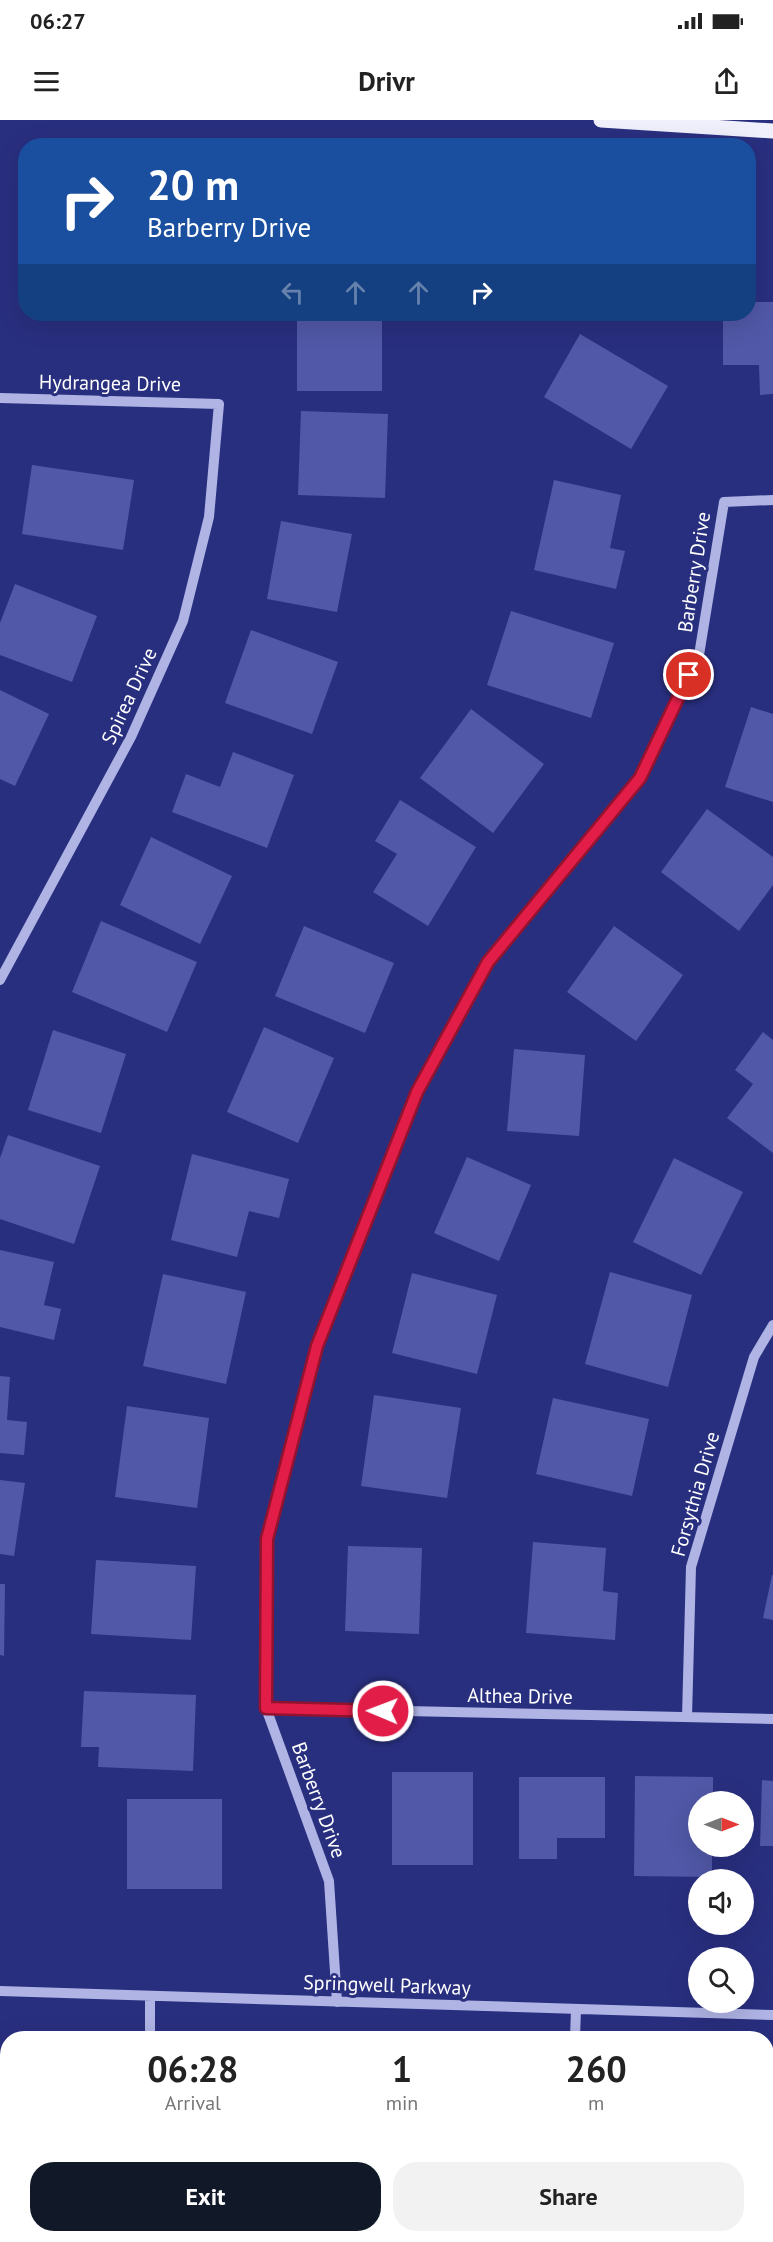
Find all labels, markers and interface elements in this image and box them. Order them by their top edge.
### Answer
text: 06:27 [30,7,86,35]
text: Drivr [358,64,415,98]
icon: menu [30,65,63,98]
icon: share [710,65,743,98]
text: 20 m [147,157,239,212]
icon: right [48,162,126,240]
text: Barberry Drive [147,210,311,244]
icon: left [276,276,309,309]
icon: ahead [339,276,372,309]
icon: ahead [402,276,435,309]
icon: right [465,276,498,309]
street label: Hydrangea Drive [39,369,181,397]
street label: Barberry Drive [672,510,716,634]
street label: Spirea Drive [95,643,163,749]
pin [663,649,714,700]
icon: arrive [672,658,705,691]
street label: Forsythia Drive [665,1429,725,1559]
position arrow [351,1679,415,1743]
street label: Althea Drive [467,1682,573,1710]
street label: Barberry Drive [286,1738,352,1862]
north arrow [688,1791,754,1857]
map controls [688,1791,754,2013]
button: sound [688,1869,754,1935]
button: search [688,1947,754,2013]
street label: Springwell Parkway [303,1969,472,2001]
text: 06:28 [147,2045,239,2092]
text: 1 [392,2045,412,2092]
text: 260 [566,2045,627,2092]
text: Arrival [165,2090,221,2116]
text: min [386,2090,418,2116]
text: m [588,2090,604,2116]
button: Exit [30,2162,381,2231]
button: Share [393,2162,744,2231]

